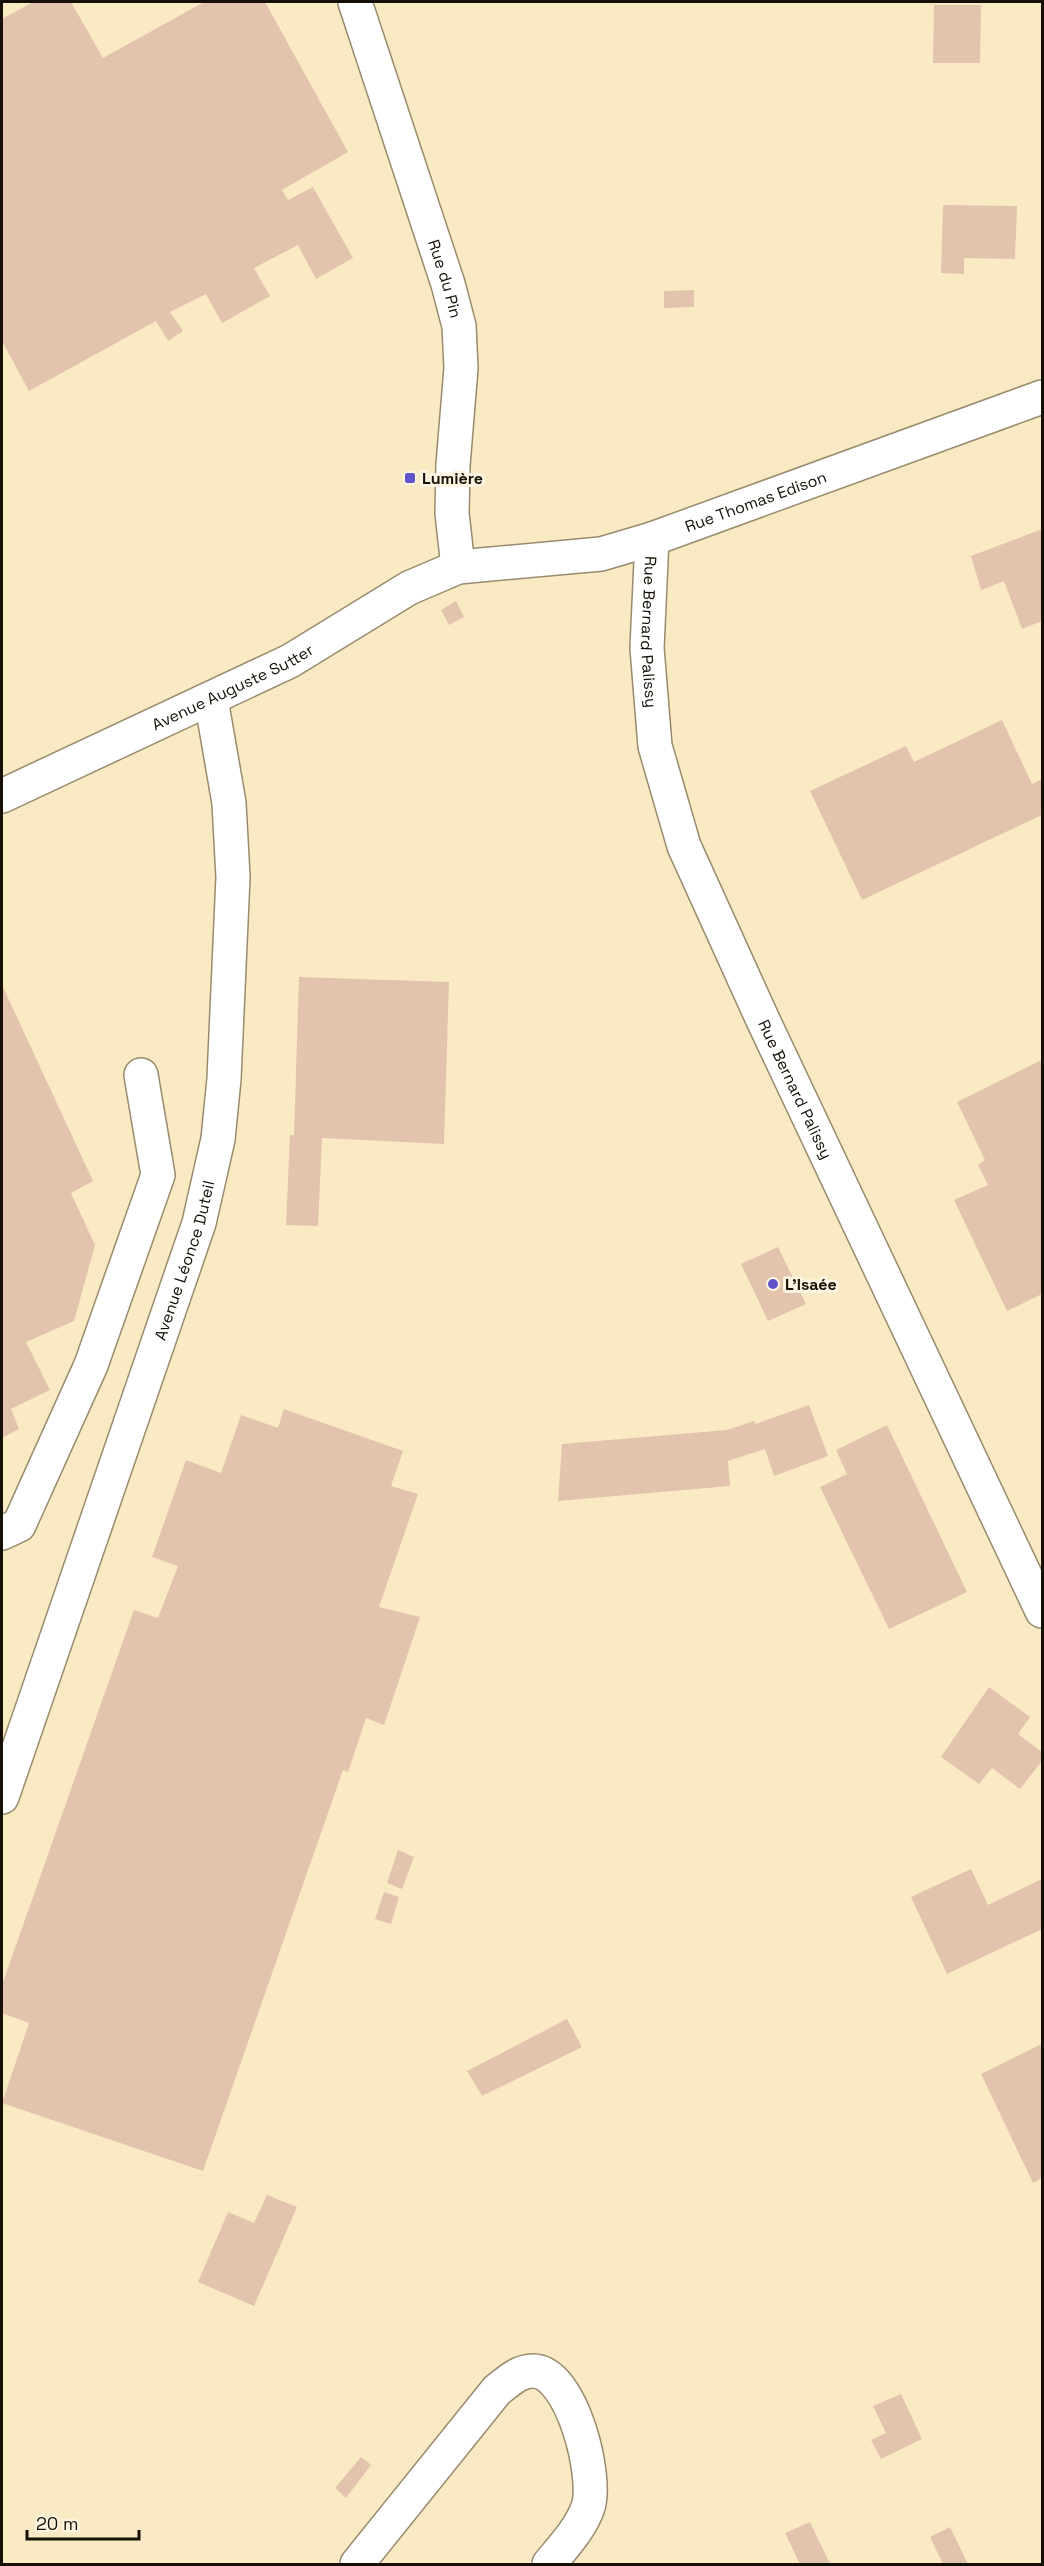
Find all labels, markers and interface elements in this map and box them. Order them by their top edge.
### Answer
street label: Rue du Pin [423,237,466,320]
street label: Rue Thomas Edison [682,466,829,537]
place label: Lumière [422,468,483,489]
marker: Lumière [403,471,417,485]
street label: Rue Bernard Palissy [636,555,662,709]
street label: Avenue Auguste Sutter [149,639,317,735]
street label: Rue Bernard Palissy [753,1016,837,1162]
street label: Avenue Léonce Duteil [150,1178,219,1343]
place label: L'Isaée [785,1274,837,1295]
marker: L'Isaée [766,1277,780,1291]
scale bar [27,2503,140,2541]
text: 20 m [36,2512,79,2535]

